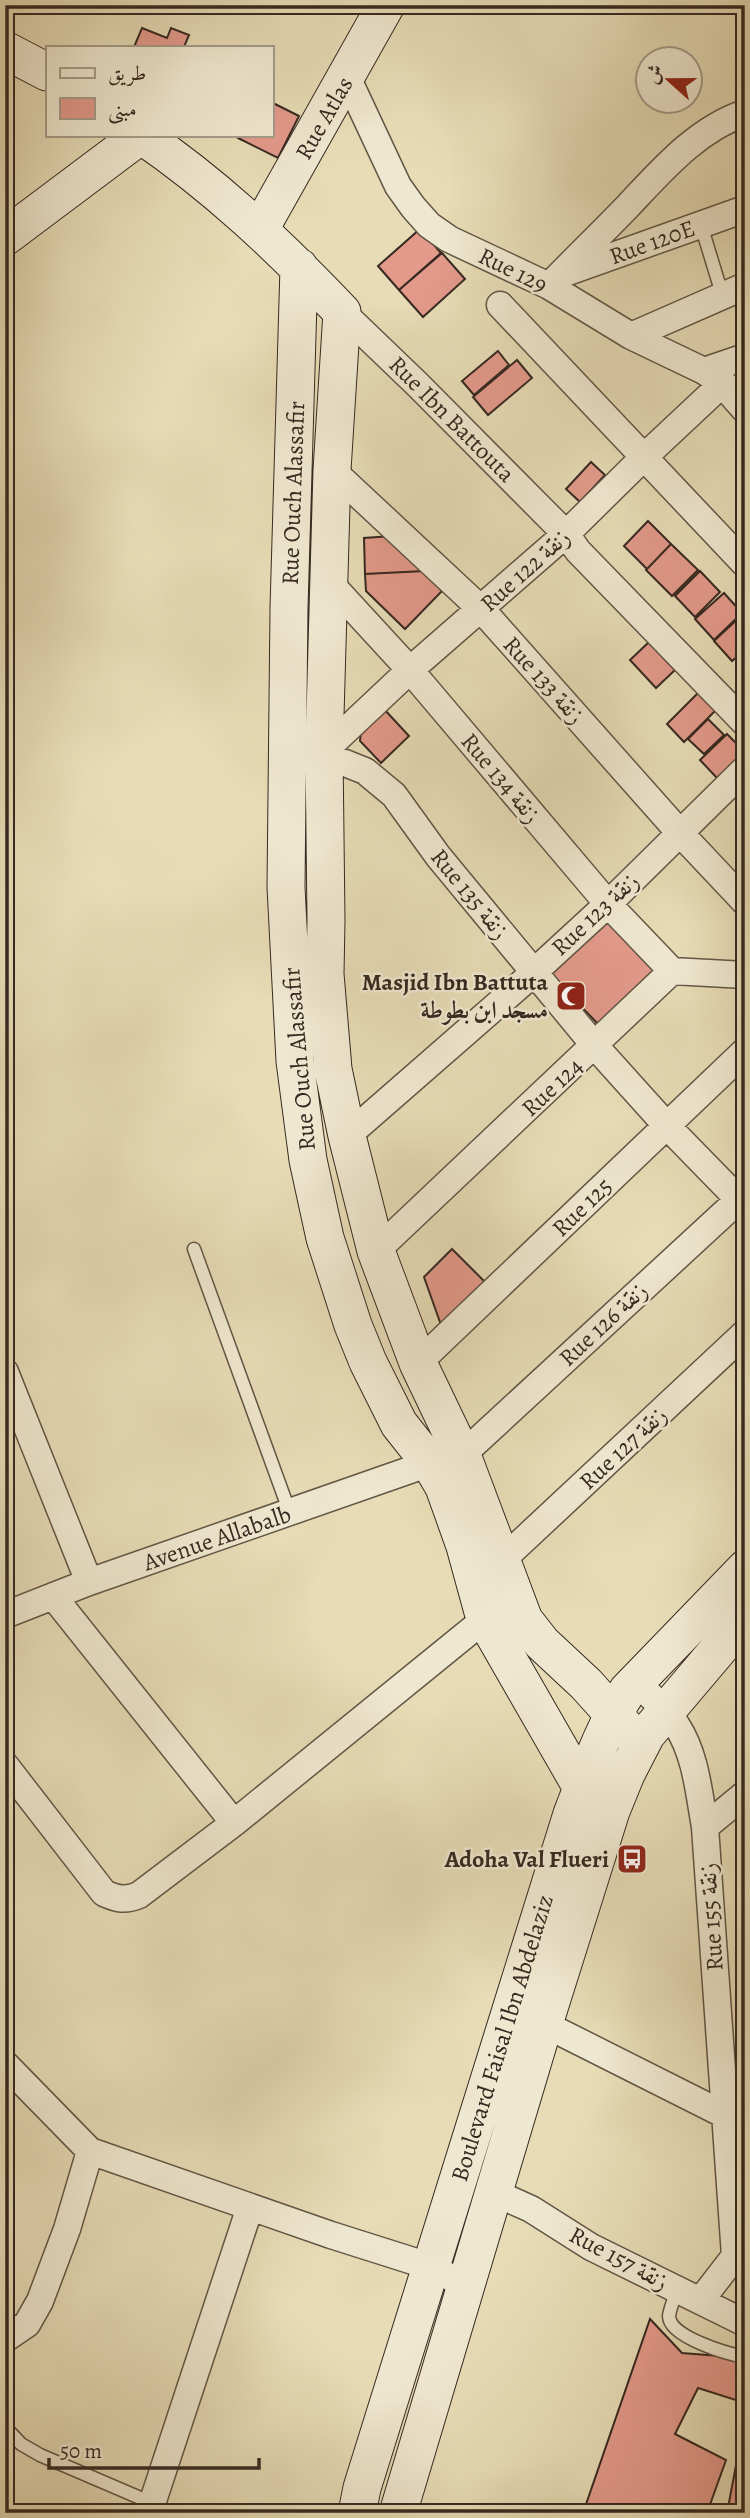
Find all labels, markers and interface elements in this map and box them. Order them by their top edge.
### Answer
legend [46,46,273,136]
north arrow [634,46,704,116]
text: طريق [108,59,146,87]
text: ش [639,61,670,88]
street label: Rue Atlas [287,71,361,165]
text: مبنى [108,95,137,124]
street label: Rue 120E [605,212,699,272]
street label: Rue 129 [473,240,553,300]
street label: Rue Ibn Battouta [382,349,523,490]
street label: Rue Ouch Alassafir [274,400,312,586]
street label: Rue 122 زنقة [473,521,577,619]
street label: Rue 133 زنقة [496,629,592,731]
street label: Rue 134 زنقة [454,726,548,830]
street label: Rue 135 زنقة [424,842,516,946]
street label: Rue 123 زنقة [544,865,646,963]
street label: Rue Ouch Alassafir [275,966,323,1152]
place label: Masjid Ibn Battuta مسجد ابن بطوطة [362,966,548,1026]
mosque icon: Masjid Ibn Battuta مسجد ابن بطوطة [554,979,588,1013]
street label: Rue 124 [514,1050,590,1124]
street label: Rue 125 [545,1170,619,1244]
street label: Rue 126 زنقة [552,1275,654,1373]
street label: Rue 127 زنقة [572,1399,674,1497]
street label: Avenue Allabalb [138,1498,295,1579]
bus stop icon: Adoha Val Flueri [615,1842,649,1876]
place label: Adoha Val Flueri [444,1843,609,1875]
street label: Rue 155 زنقة [691,1862,731,1972]
street label: Boulevard Faisal Ibn Abdelaziz [443,1891,561,2185]
street label: Rue 157 زنقة [564,2218,674,2298]
scale bar [49,2427,259,2471]
text: 50 m [60,2437,102,2465]

